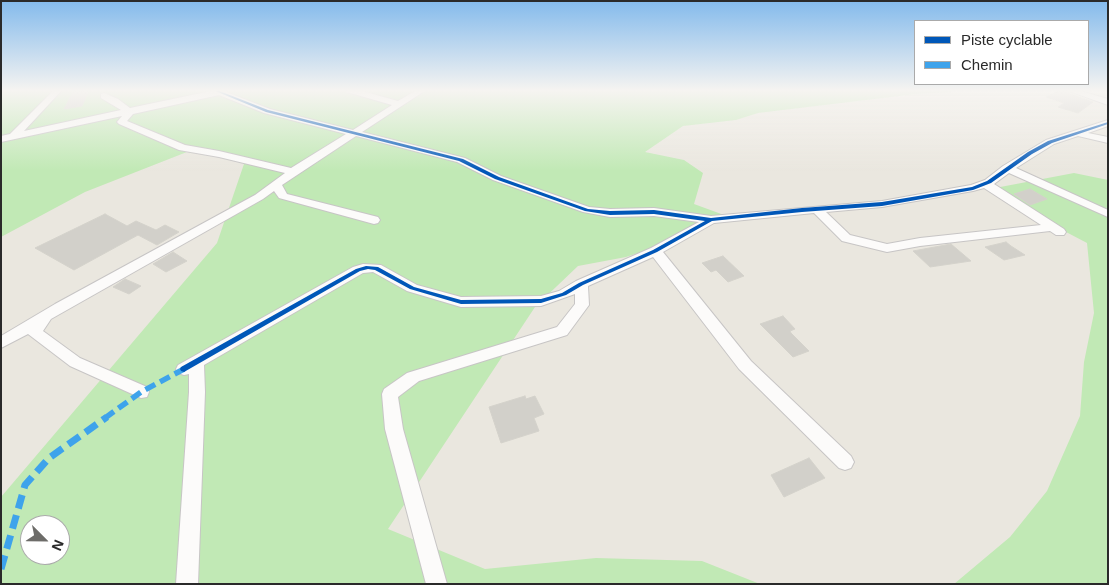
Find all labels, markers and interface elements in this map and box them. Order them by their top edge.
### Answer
legend [914,20,1089,85]
text: Piste cyclable [961,31,1053,48]
text: Chemin [961,56,1013,73]
north arrow [20,515,70,565]
text: N [49,538,67,553]

